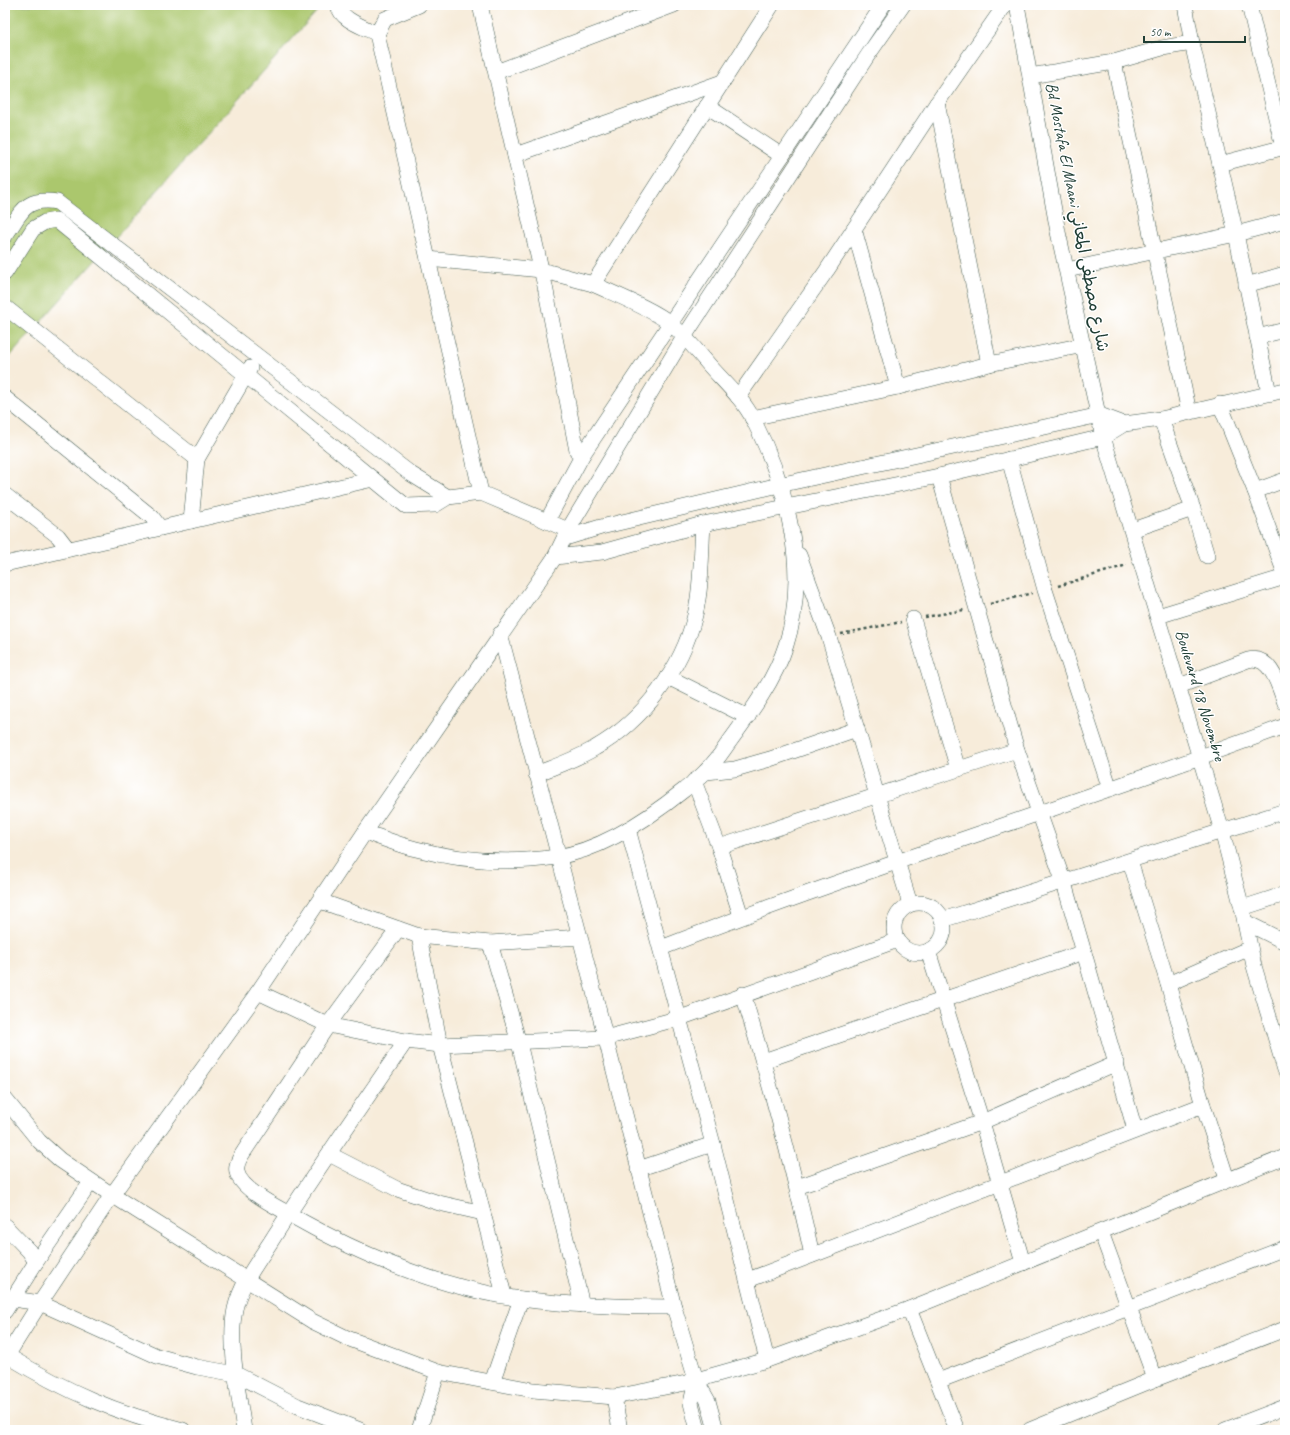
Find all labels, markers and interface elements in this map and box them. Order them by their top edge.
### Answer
scale bar [1144,18,1245,44]
text: 50 m [1150,24,1172,40]
street label: Bd Mostafa El Maani شارع مصطفى المعاني [1037,81,1114,354]
street label: Boulevard 18 Novembre [1171,627,1231,765]

